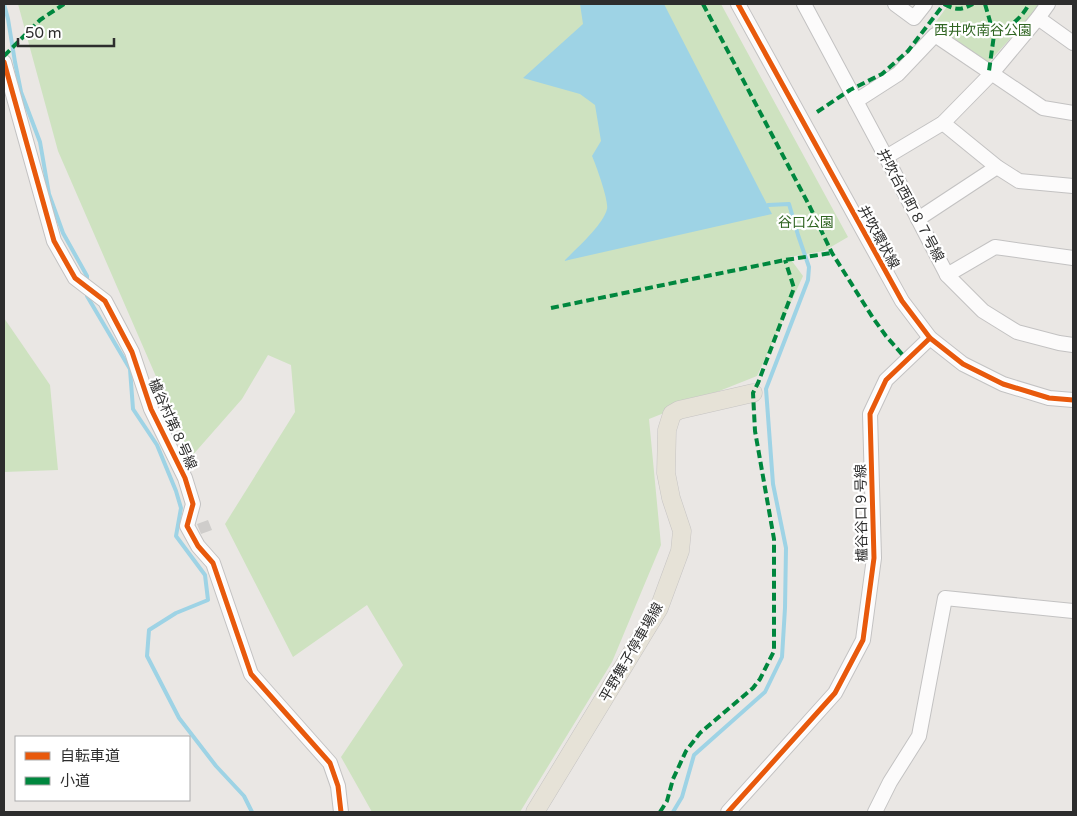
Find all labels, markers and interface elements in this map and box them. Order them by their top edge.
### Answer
scale bar [18,15,114,47]
park label: 西井吹南谷公園 [934,22,1032,39]
text: 50 m [25,24,62,42]
street label: 井吹台西町８７号線 [873,146,948,265]
street label: 井吹環状線 [854,203,903,272]
park label: 谷口公園 [778,214,834,231]
street label: 櫨谷村第８号線 [145,376,200,472]
street label: 櫨谷谷口９号線 [852,464,871,562]
street label: 平野舞子停車場線 [596,600,667,705]
legend [15,736,190,801]
text: 自転車道 [60,747,120,765]
text: 小道 [60,772,90,790]

